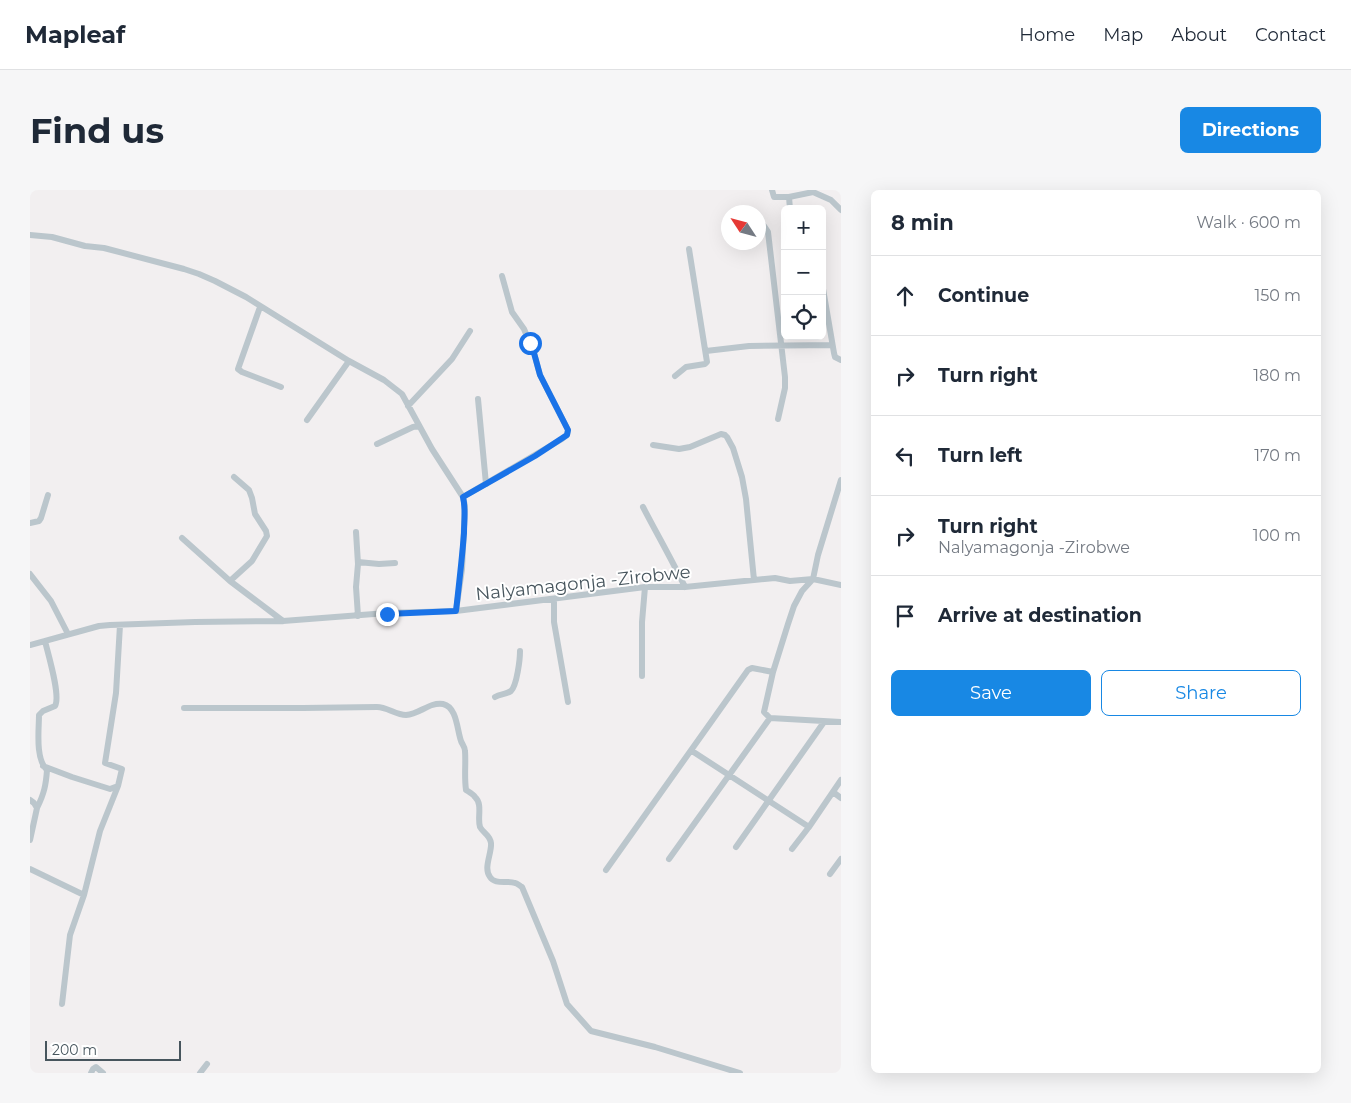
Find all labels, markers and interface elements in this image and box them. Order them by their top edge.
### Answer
text: Mapleaf [25,20,125,49]
text: Home [1019,24,1075,46]
text: Map [1103,24,1143,46]
text: About [1171,24,1227,46]
text: Contact [1255,24,1326,46]
button: Directions [1180,107,1321,153]
text: Find us [30,109,164,152]
north arrow [721,205,766,250]
map controls [781,205,826,340]
button: + [781,205,826,250]
text: 8 min [891,210,954,235]
text: Walk · 600 m [1196,213,1301,232]
button: − [781,250,826,295]
icon: ahead [891,282,919,310]
text: Continue [938,284,1029,307]
text: 150 m [1254,286,1301,305]
button: locate [781,295,826,340]
route start [519,332,542,355]
icon: right [891,362,919,390]
text: Turn right [938,364,1038,387]
text: 180 m [1253,366,1301,385]
icon: left [891,442,919,470]
text: Turn left [938,444,1023,467]
text: 170 m [1254,446,1301,465]
text: Turn right [938,515,1038,538]
icon: right [891,522,919,550]
text: 100 m [1253,526,1301,545]
text: Nalyamagonja -Zirobwe [938,538,1130,557]
street label: Nalyamagonja -Zirobwe [474,561,692,605]
icon: arrive [891,602,919,630]
route end [376,603,399,626]
text: Arrive at destination [938,604,1142,627]
button: Save [891,670,1091,716]
button: Share [1101,670,1301,716]
scale bar [45,1038,181,1061]
text: 200 m [52,1041,97,1059]

